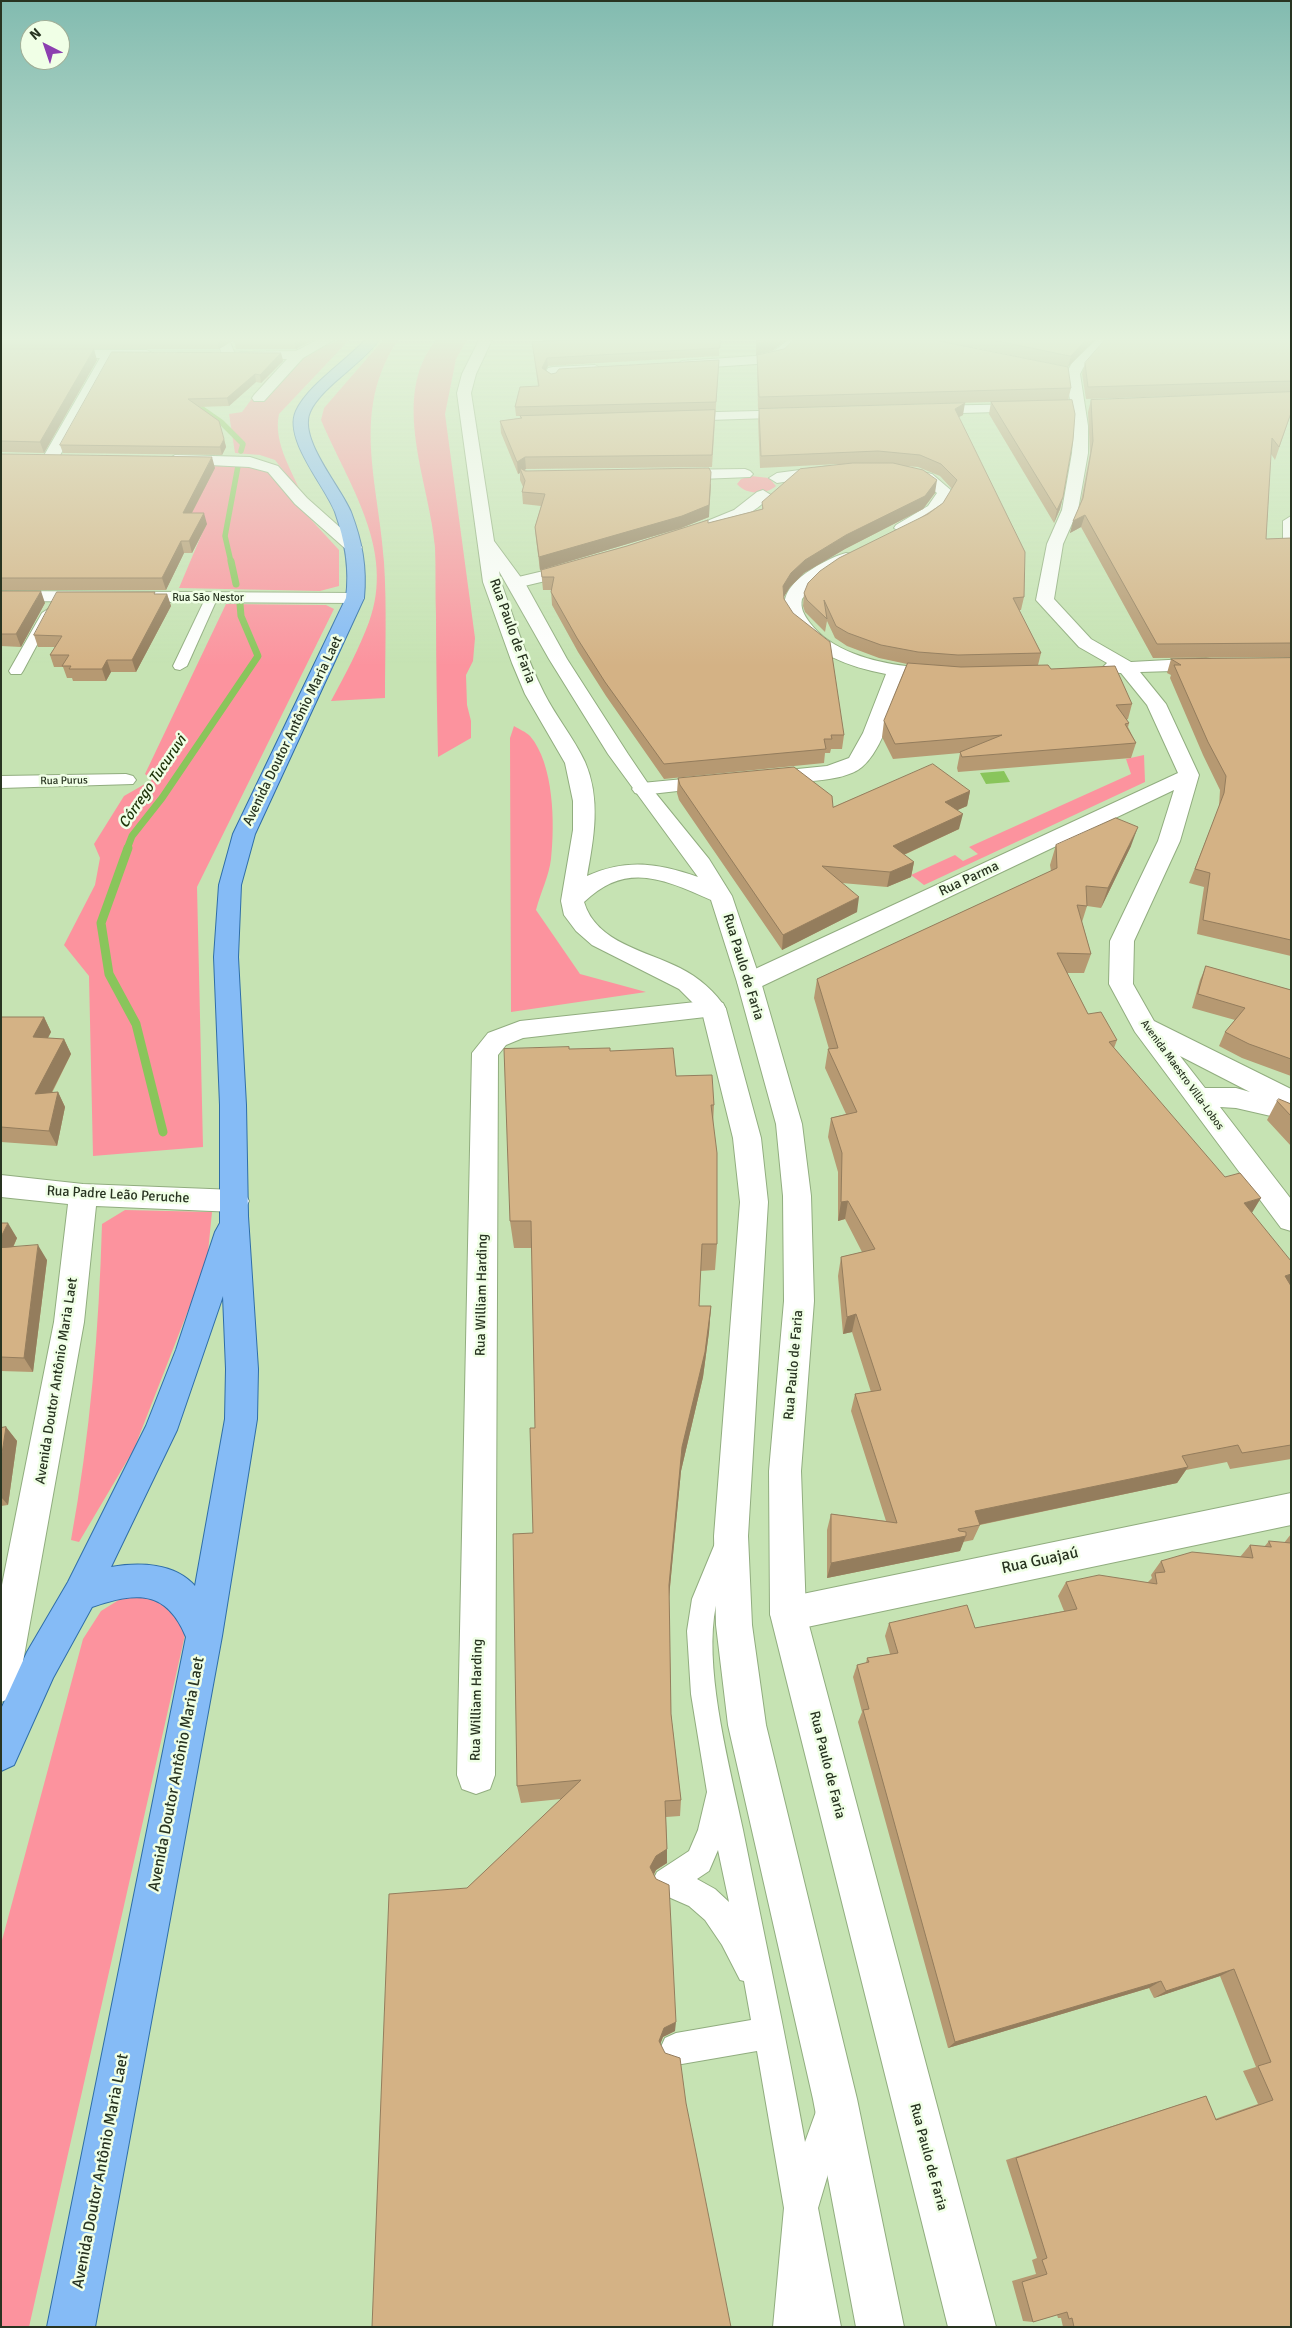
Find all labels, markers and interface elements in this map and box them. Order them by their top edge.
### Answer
north arrow [20,20,70,70]
text: N [26,24,45,44]
street label: Rua Paulo de Faria [485,576,539,686]
street label: Rua São Nestor [172,591,244,605]
street label: Avenida Doutor Antônio Maria Laet [240,633,346,829]
water label: Córrego Tucuruvi [115,732,191,832]
street label: Rua Purus [40,774,88,788]
street label: Rua Parma [936,858,1002,900]
street label: Rua Paulo de Faria [719,912,767,1022]
street label: Avenida Maestro Villa-Lobos [1138,1017,1226,1133]
street label: Rua Padre Leão Peruche [46,1183,190,1207]
street label: Rua William Harding [473,1234,491,1356]
street label: Avenida Doutor Antônio Maria Laet [32,1277,82,1485]
street label: Rua Paulo de Faria [781,1309,807,1421]
street label: Rua Guajaú [1000,1543,1080,1579]
street label: Rua William Harding [468,1639,486,1761]
street label: Avenida Doutor Antônio Maria Laet [145,1655,209,1893]
street label: Rua Paulo de Faria [805,1709,849,1821]
street label: Avenida Doutor Antônio Maria Laet [69,2052,133,2290]
street label: Rua Paulo de Faria [906,2102,950,2212]

